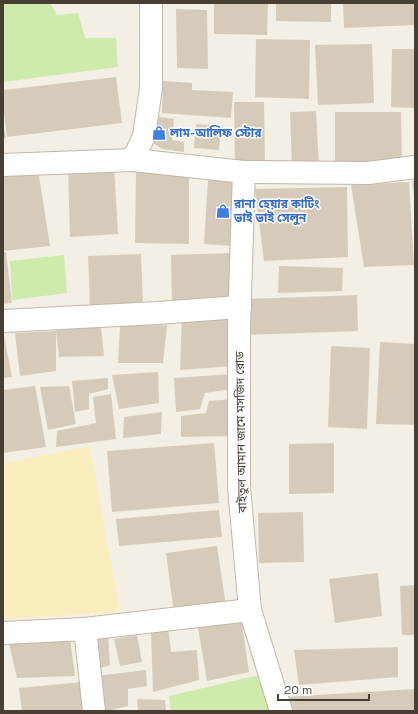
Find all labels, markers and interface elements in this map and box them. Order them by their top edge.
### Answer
shop icon: লাম-আলিফ স্টোর [151,125,167,141]
place label: লাম-আলিফ স্টোর [169,125,262,141]
place label: রানা হেয়ার কাটিং ভাই ভাই সেলুন [233,196,320,226]
shop icon: রানা হেয়ার কাটিং ভাই ভাই সেলুন [215,203,231,219]
street label: বাইতুল আমান জামে মসজিদ রোড [232,351,251,514]
scale bar [278,676,369,702]
text: 20 m [284,682,312,698]

